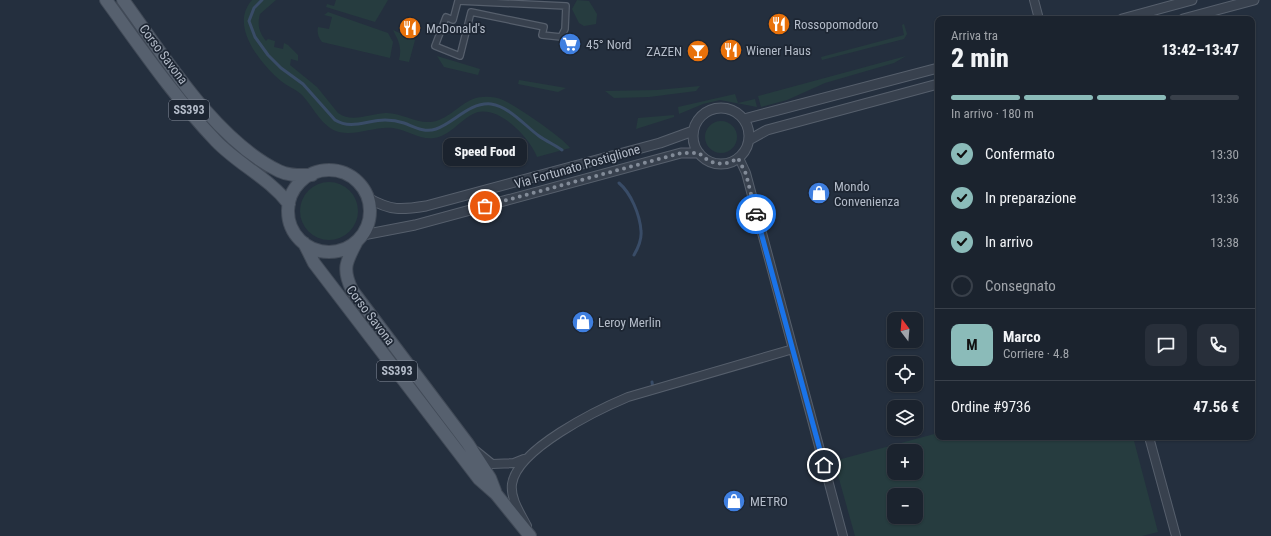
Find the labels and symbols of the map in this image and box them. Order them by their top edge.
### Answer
restaurant icon: Rossopomodoro [766,11,792,37]
restaurant icon: McDonald's [397,15,423,41]
place label: Rossopomodoro [794,17,878,32]
place label: McDonald's [426,21,485,36]
street label: Corso Savona [136,22,191,87]
supermarket icon: 45° Nord [557,31,583,57]
place label: 45° Nord [586,37,632,52]
restaurant icon: Wiener Haus [718,37,744,63]
bar icon: ZAZEN [685,38,711,64]
place label: Wiener Haus [746,43,811,58]
place label: ZAZEN [646,44,682,59]
road number: SS393 [169,100,209,120]
callout: Speed Food [443,138,527,166]
street label: Via Fortunato Postiglione [513,141,642,192]
place label: Mondo Convenienza [834,179,899,209]
shop icon: Mondo Convenienza [806,180,832,206]
pin [468,189,502,223]
courier [736,194,776,234]
street label: Corso Savona [343,283,398,348]
shop icon: Leroy Merlin [570,309,596,335]
north arrow [887,312,923,348]
place label: Leroy Merlin [598,315,661,330]
road number: SS393 [377,361,417,381]
pin [807,448,841,482]
shop icon: METRO [721,488,747,514]
place label: METRO [750,494,788,509]

